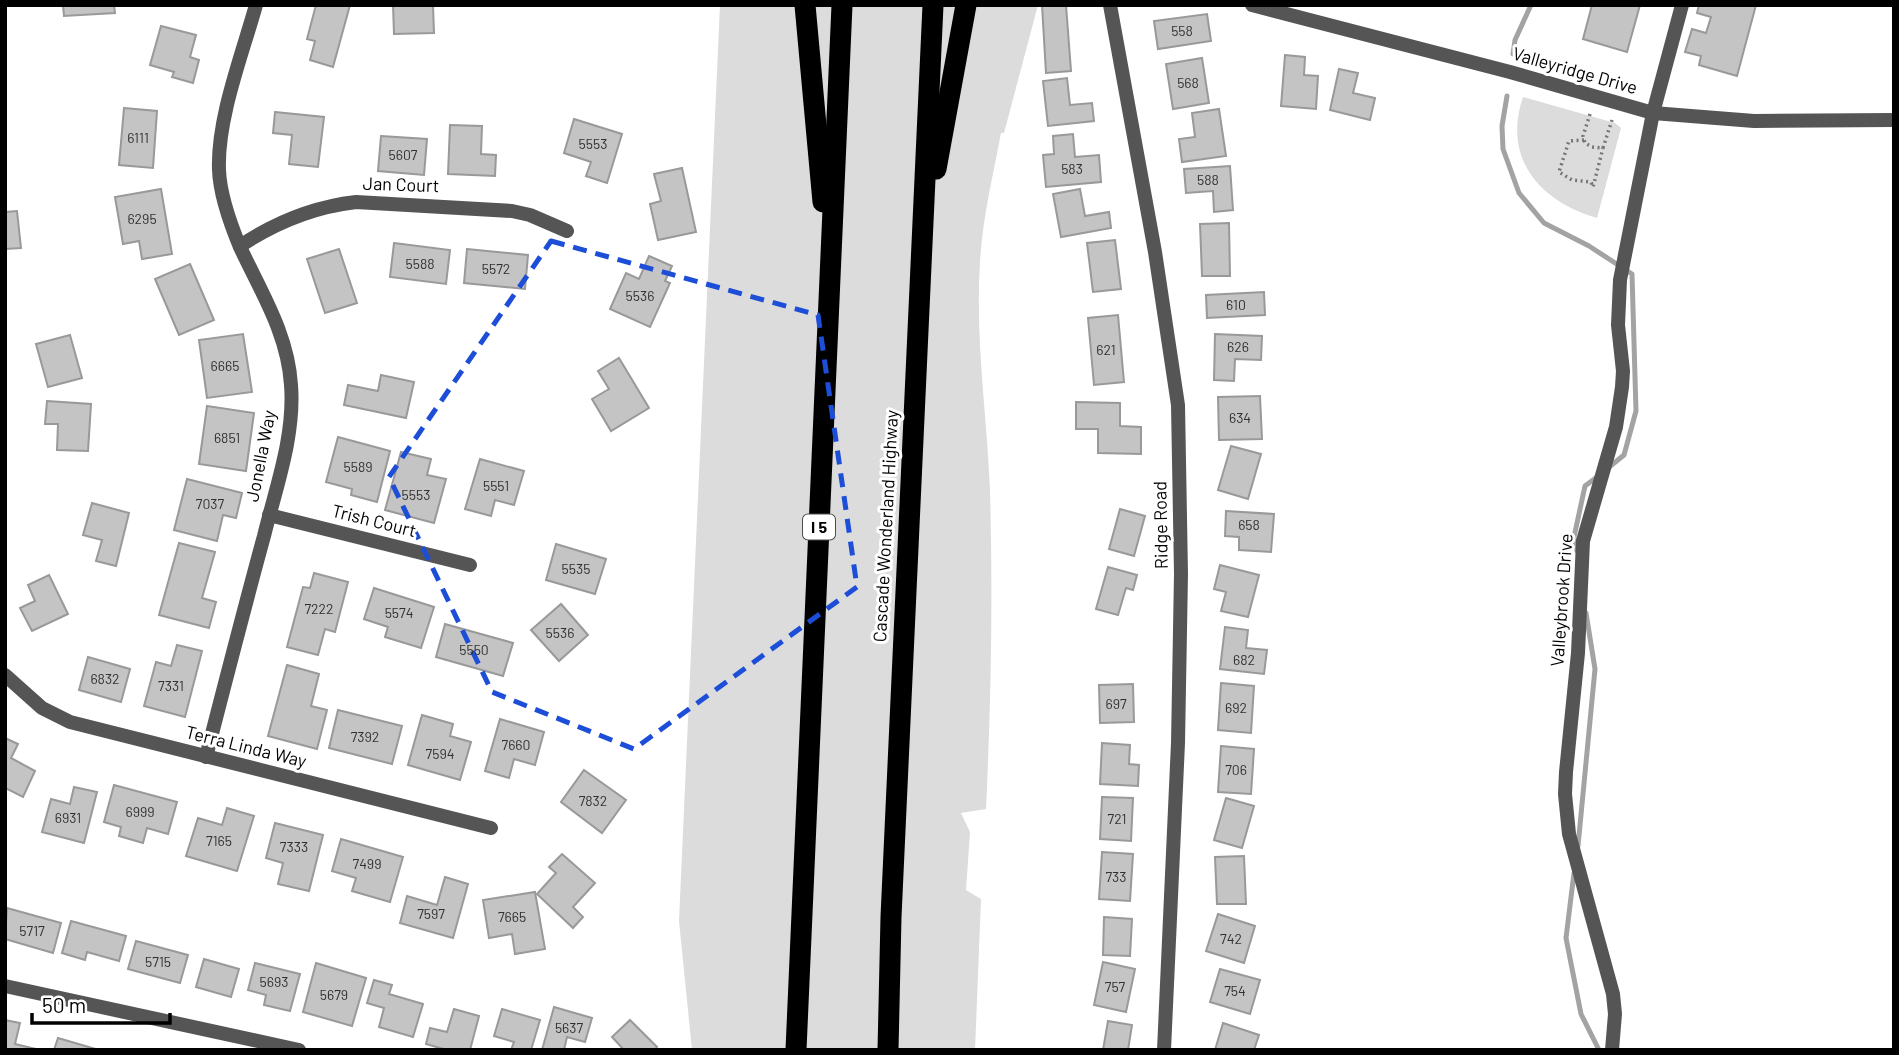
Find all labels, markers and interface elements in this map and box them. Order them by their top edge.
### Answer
house number: 558 [1171,22,1193,39]
street label: Valleyridge Drive [1510,42,1640,98]
house number: 568 [1177,74,1199,91]
house number: 6111 [127,129,149,146]
house number: 5553 [579,135,607,152]
house number: 5607 [389,146,418,163]
house number: 583 [1061,160,1083,177]
house number: 588 [1197,171,1219,188]
street label: Jan Court [362,172,440,196]
house number: 6295 [127,210,157,227]
house number: 5588 [406,255,434,272]
house number: 5572 [482,260,510,277]
house number: 5536 [626,287,654,304]
house number: 610 [1226,296,1246,313]
house number: 626 [1227,338,1249,355]
house number: 621 [1096,341,1116,358]
house number: 6665 [211,357,239,374]
street label: Jonella Way [240,408,280,503]
street label: Cascade Wonderland Highway [868,409,902,643]
house number: 634 [1229,409,1251,426]
house number: 6851 [214,429,240,446]
house number: 5589 [344,458,372,475]
house number: 5551 [483,477,509,494]
street label: Ridge Road [1148,481,1172,569]
house number: 5553 [402,486,430,503]
house number: 7037 [196,495,225,512]
street label: Trish Court [330,499,419,541]
road number: I 5 [803,514,835,540]
house number: 658 [1238,516,1260,533]
street label: Valleybrook Drive [1545,533,1577,667]
house number: 5535 [562,560,590,577]
house number: 7222 [304,600,334,617]
house number: 5574 [385,604,413,621]
house number: 5536 [546,624,574,641]
house number: 5550 [459,641,489,658]
house number: 682 [1233,651,1255,668]
house number: 6832 [90,670,120,687]
house number: 7331 [158,677,184,694]
house number: 697 [1105,695,1127,712]
house number: 692 [1225,699,1247,716]
street label: Terra Linda Way [184,720,309,772]
house number: 7392 [351,728,379,745]
house number: 7660 [502,736,530,753]
house number: 7594 [426,745,454,762]
house number: 706 [1225,761,1247,778]
house number: 7832 [579,792,607,809]
house number: 6999 [125,803,155,820]
house number: 6931 [55,809,81,826]
house number: 721 [1108,810,1126,827]
house number: 7165 [206,832,232,849]
house number: 7333 [280,838,308,855]
house number: 7499 [353,855,381,872]
house number: 733 [1105,868,1127,885]
house number: 7597 [417,905,445,922]
house number: 7665 [498,908,526,925]
house number: 5717 [19,922,45,939]
house number: 742 [1220,930,1242,947]
house number: 5715 [145,953,171,970]
house number: 5693 [260,973,288,990]
house number: 757 [1105,978,1126,995]
scale bar [32,982,170,1026]
house number: 754 [1224,982,1246,999]
house number: 5679 [320,986,348,1003]
text: 50 m [42,992,86,1017]
house number: 5637 [555,1019,583,1036]

